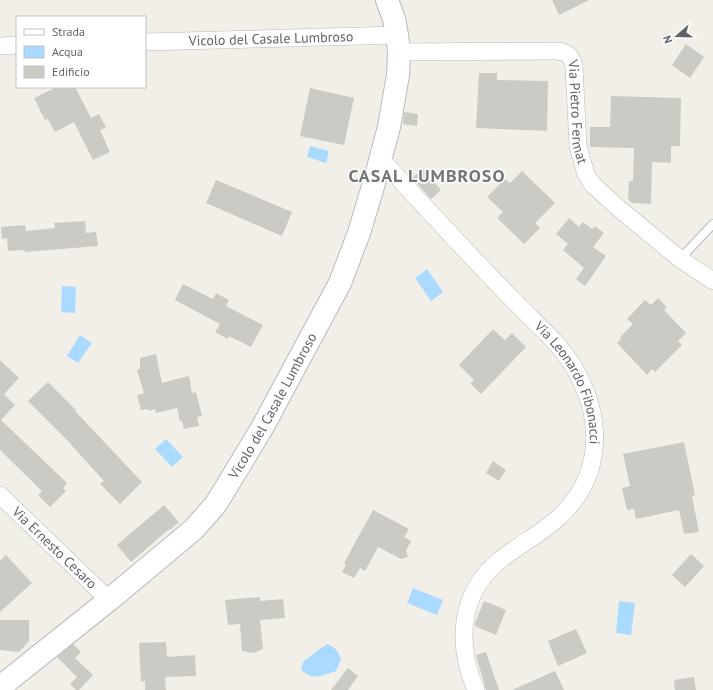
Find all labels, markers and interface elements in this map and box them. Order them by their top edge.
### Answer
legend [16,16,146,88]
north arrow [657,16,697,56]
text: Strada [52,24,85,39]
street label: Vicolo del Casale Lumbroso [187,27,354,50]
text: N [660,34,675,45]
text: Acqua [52,44,83,59]
street label: Via Pietro Fermat [564,57,592,166]
text: Edificio [52,64,90,79]
district label: CASAL LUMBROSO [349,164,505,187]
street label: Via Leonardo Fibonacci [530,317,604,445]
street label: Vicolo del Casale Lumbroso [224,329,321,483]
street label: Via Ernesto Cesaro [8,502,101,593]

